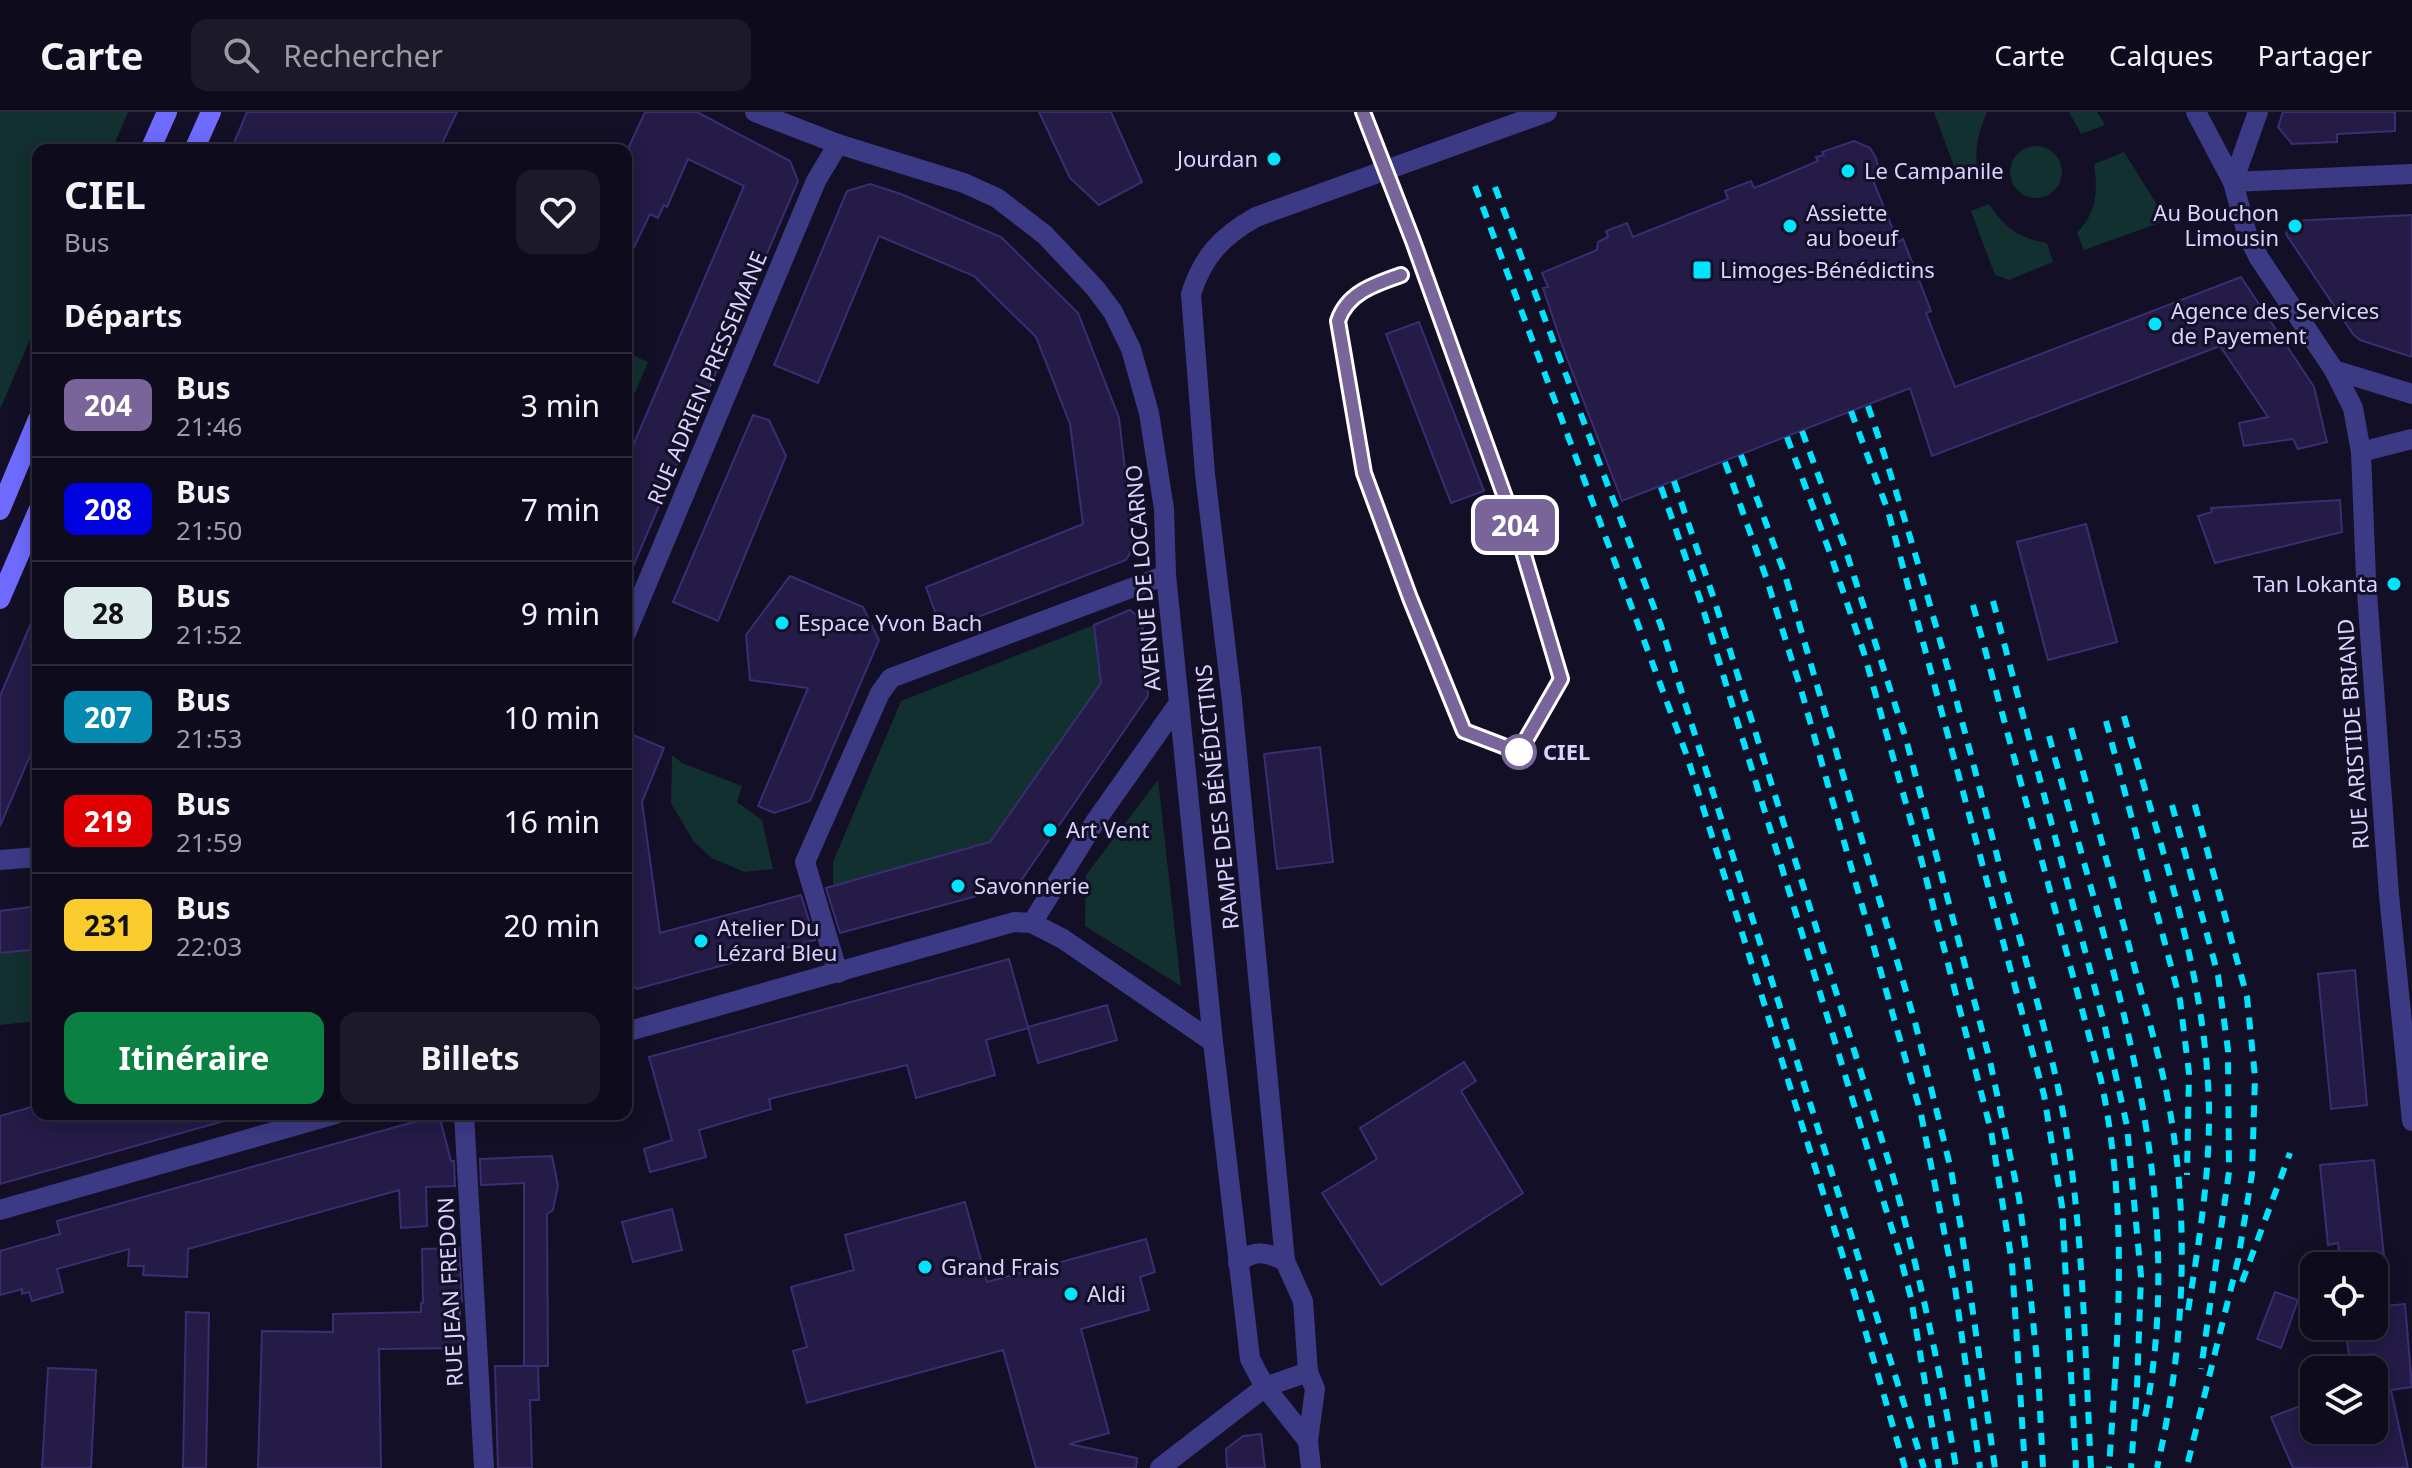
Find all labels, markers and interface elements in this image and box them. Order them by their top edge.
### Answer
search box [191,19,751,91]
text: Carte [40,29,143,81]
icon: search [219,33,263,77]
text: Rechercher [283,35,443,76]
text: Carte [1994,36,2065,74]
text: Calques [2109,36,2213,74]
text: Partager [2257,36,2372,74]
place label: Jourdan [1175,143,1258,173]
marker: Jourdan [1265,150,1283,168]
place label: Le Campanile [1864,155,2004,185]
marker: Le Campanile [1839,162,1857,180]
text: CIEL [64,168,146,220]
button: heart [516,170,600,254]
place label: Assiette au boeuf [1806,197,1900,252]
place label: Au Bouchon Limousin [2153,197,2279,252]
marker: Assiette au boeuf [1781,217,1799,235]
marker: Au Bouchon Limousin [2286,217,2304,235]
text: Bus [64,224,109,260]
street label: RUE ADRIEN PRESSEMANE [639,246,773,509]
place label: Limoges-Bénédictins [1720,254,1935,284]
marker: Limoges-Bénédictins [1691,259,1713,281]
text: Départs [64,295,182,336]
place label: Agence des Services de Payement [2171,295,2379,350]
marker: Agence des Services de Payement [2146,315,2164,333]
text: Bus [176,367,231,408]
text: 3 min [521,385,600,426]
text: 204 [84,386,132,424]
text: 21:46 [176,408,242,444]
street label: AVENUE DE LOCARNO [1117,464,1167,693]
text: Bus [176,471,231,512]
text: 7 min [521,489,600,530]
text: 208 [84,490,132,528]
line badge: 204 [1469,499,1561,551]
text: 204 [1491,506,1539,544]
text: 21:50 [176,512,242,548]
place label: Tan Lokanta [2253,568,2378,598]
text: Bus [176,575,231,616]
marker: Tan Lokanta [2385,575,2403,593]
text: 9 min [521,593,600,634]
text: 28 [92,594,124,632]
place label: Espace Yvon Bach [798,607,982,637]
marker: Espace Yvon Bach [773,614,791,632]
text: 21:52 [176,616,242,652]
street label: RUE ARISTIDE BRIAND [2329,618,2375,850]
street label: RAMPE DES BÉNÉDICTINS [1187,663,1245,931]
text: Bus [176,679,231,720]
text: 10 min [504,697,600,738]
text: 207 [84,698,132,736]
text: 21:53 [176,720,242,756]
marker: CIEL [1502,735,1536,769]
place label: CIEL [1543,736,1590,766]
text: Bus [176,783,231,824]
text: 16 min [504,801,600,842]
text: 219 [84,802,132,840]
place label: Art Vent [1066,814,1150,844]
marker: Art Vent [1041,821,1059,839]
text: 21:59 [176,824,242,860]
place label: Savonnerie [974,870,1090,900]
marker: Savonnerie [949,877,967,895]
text: Bus [176,887,231,928]
text: 20 min [504,905,600,946]
text: 231 [84,906,132,944]
place label: Atelier Du Lézard Bleu [717,912,837,967]
text: 22:03 [176,928,242,964]
marker: Atelier Du Lézard Bleu [692,932,710,950]
button: Itinéraire [64,1012,324,1104]
button: Billets [340,1012,600,1104]
street label: RUE JEAN FREDON [429,1197,469,1388]
place label: Grand Frais [941,1251,1059,1281]
map controls [2300,1252,2388,1444]
button: locate [2300,1252,2388,1340]
marker: Grand Frais [916,1258,934,1276]
place label: Aldi [1087,1278,1126,1308]
marker: Aldi [1062,1285,1080,1303]
button: layers [2300,1356,2388,1444]

